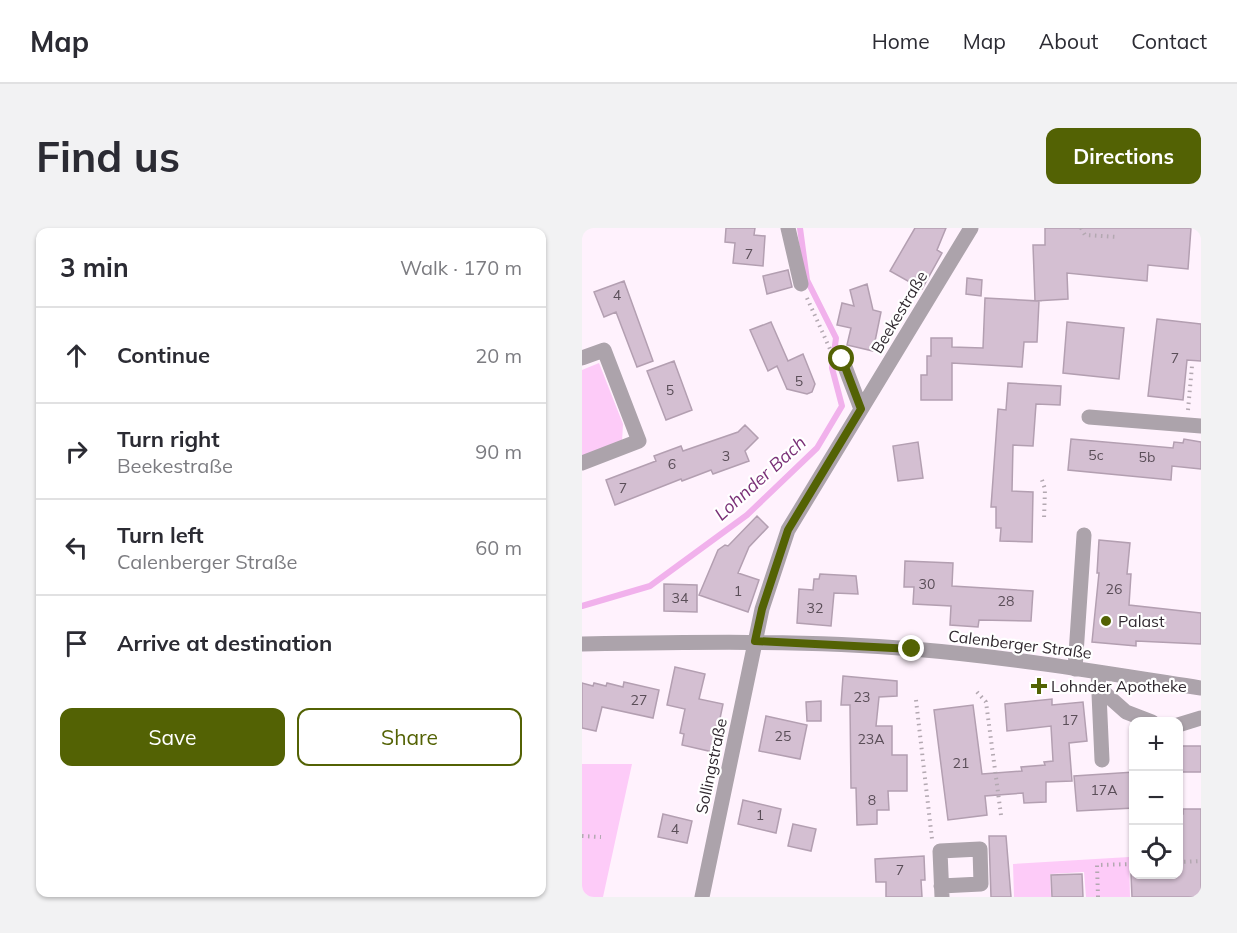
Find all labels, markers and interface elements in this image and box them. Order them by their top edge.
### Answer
text: Map [30,24,89,59]
text: Home [872,28,930,54]
text: Map [963,28,1006,54]
text: About [1039,28,1098,54]
text: Contact [1131,28,1207,54]
button: Directions [1046,128,1201,184]
text: Find us [36,130,180,183]
house number: 7 [745,245,753,263]
text: 3 min [60,251,129,284]
text: Walk · 170 m [400,255,522,280]
street label: Beekestraße [867,267,931,357]
house number: 4 [613,286,622,304]
icon: ahead [60,339,93,372]
text: Continue [117,341,210,369]
text: 20 m [475,343,522,368]
route start [828,345,854,371]
house number: 7 [1171,349,1179,367]
house number: 5 [795,372,803,390]
house number: 5 [666,381,674,399]
text: Turn right [117,425,220,453]
water label: Lohnder Bach [709,431,811,525]
icon: right [60,435,93,468]
text: 90 m [475,439,522,464]
house number: 5c [1088,446,1104,464]
house number: 3 [722,447,730,465]
house number: 5b [1139,448,1155,466]
text: Beekestraße [117,453,233,478]
house number: 6 [668,455,676,473]
house number: 7 [619,479,627,497]
text: Turn left [117,521,204,549]
icon: left [60,531,93,564]
text: 60 m [475,535,522,560]
text: Calenberger Straße [117,549,297,574]
house number: 30 [919,575,935,593]
house number: 26 [1106,580,1122,598]
house number: 1 [734,582,742,600]
house number: 34 [672,589,689,607]
house number: 28 [998,592,1014,610]
house number: 32 [807,599,823,617]
place label: Palast [1118,611,1165,631]
marker: Palast [1099,614,1113,628]
street label: Calenberger Straße [947,625,1093,663]
icon: arrive [60,627,93,660]
text: Arrive at destination [117,629,332,657]
route end [898,635,924,661]
place label: Lohnder Apotheke [1051,676,1187,696]
marker: Lohnder Apotheke [1032,679,1046,693]
house number: 23 [854,688,870,706]
house number: 27 [631,691,647,709]
button: Save [60,708,285,766]
button: Share [297,708,522,766]
house number: 17 [1062,711,1078,729]
street label: Sollingstraße [691,716,731,816]
map controls [1129,717,1183,879]
button: + [1129,717,1183,771]
house number: 25 [775,727,791,745]
house number: 23A [857,730,885,748]
house number: 21 [953,754,969,772]
button: − [1129,771,1183,825]
house number: 17A [1090,781,1118,799]
house number: 8 [868,791,876,809]
house number: 1 [756,806,764,824]
house number: 4 [671,820,680,838]
button: locate [1129,825,1183,879]
house number: 7 [896,861,904,879]

